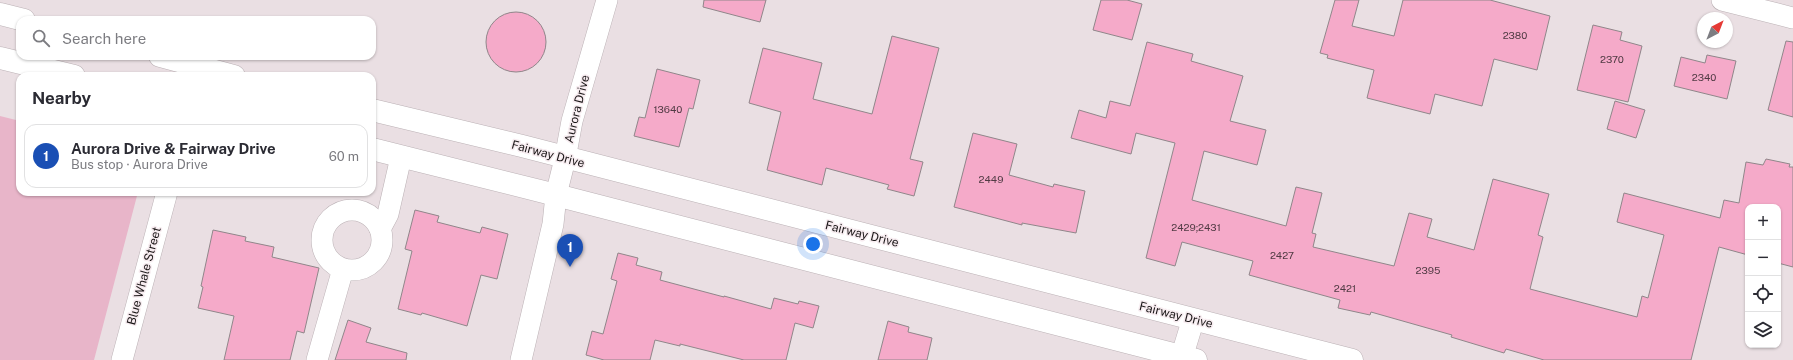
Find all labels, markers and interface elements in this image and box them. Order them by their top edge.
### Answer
north arrow [1697,12,1733,48]
search box [16,16,376,60]
icon: search [30,27,52,49]
house number: 2380 [1503,29,1527,41]
text: Search here [62,30,146,47]
house number: 2370 [1600,53,1624,65]
house number: 2340 [1692,71,1716,83]
street label: Aurora Drive [562,73,592,144]
text: Nearby [32,88,91,108]
house number: 13640 [654,103,682,115]
street label: Fairway Drive [510,138,586,171]
text: Aurora Drive & Fairway Drive [71,140,276,157]
text: 1 [43,149,49,164]
text: 60 m [329,149,359,164]
text: Bus stop · Aurora Drive [71,157,208,172]
house number: 2449 [979,173,1003,185]
map controls [1745,204,1781,348]
button: + [1745,204,1781,240]
street label: Fairway Drive [824,218,900,250]
house number: 2429;2431 [1171,221,1221,233]
street label: Blue Whale Street [124,225,164,327]
pin: 1 [557,234,583,267]
your location [803,234,823,254]
button: − [1745,240,1781,276]
house number: 2427 [1270,249,1294,261]
house number: 2395 [1416,264,1440,276]
button: locate [1745,276,1781,312]
house number: 2421 [1334,282,1356,294]
street label: Fairway Drive [1138,299,1214,331]
button: layers [1745,312,1781,348]

